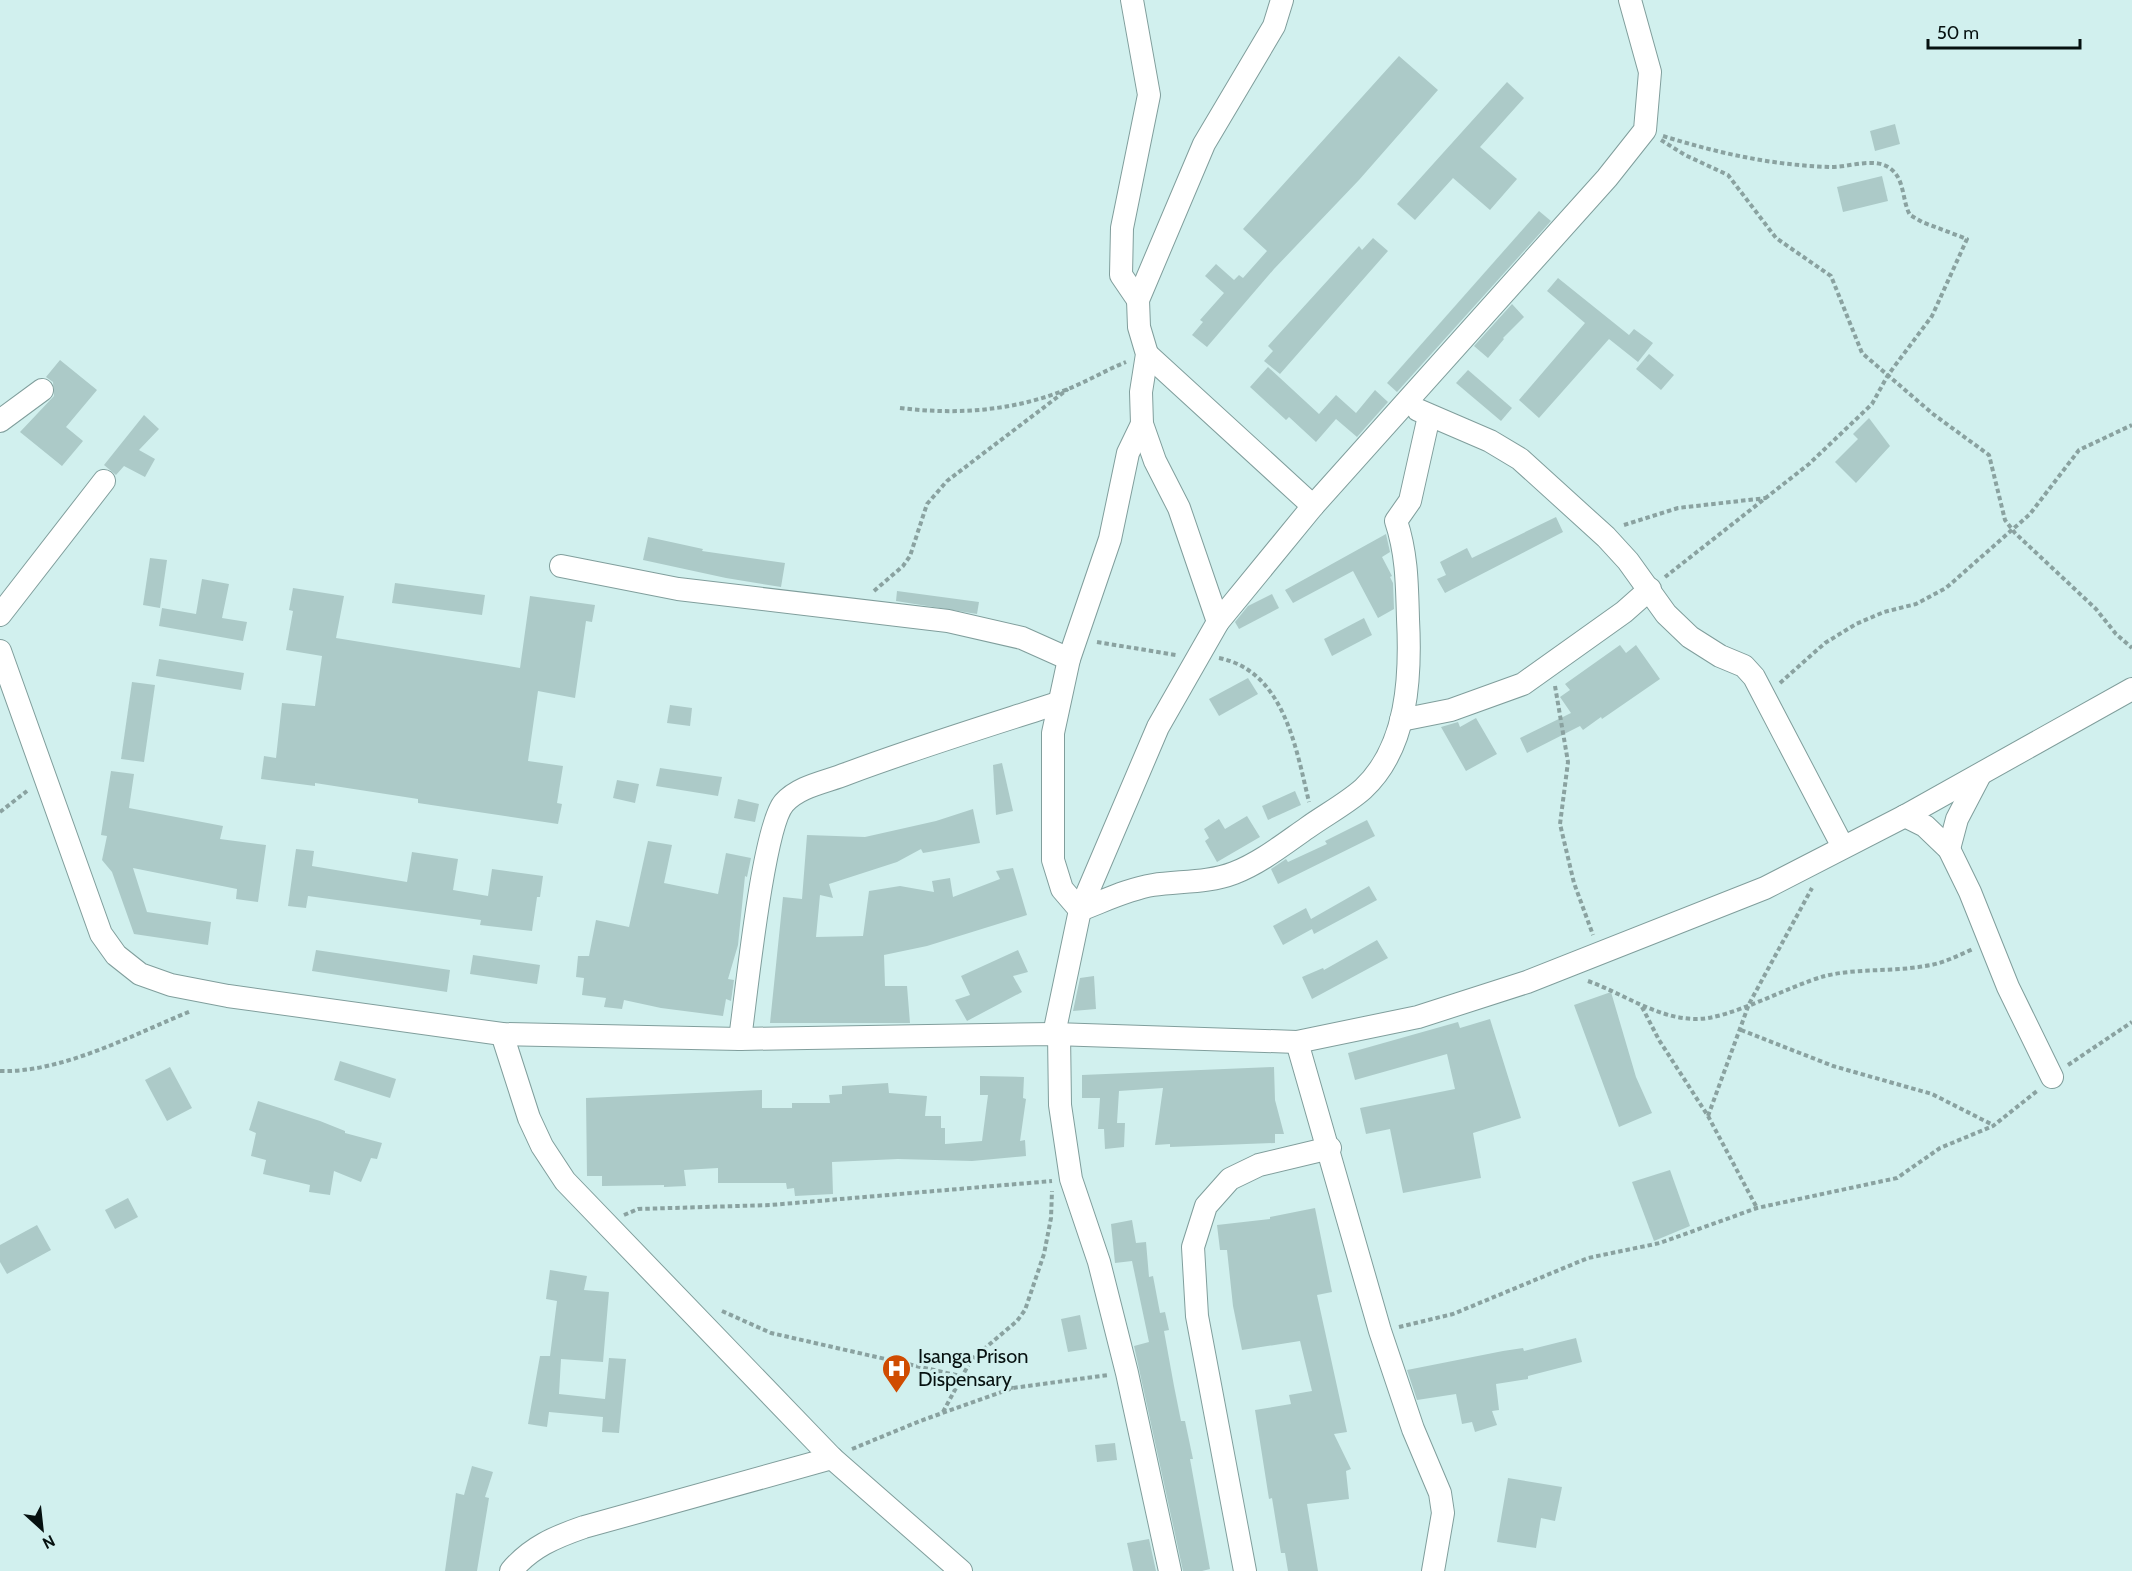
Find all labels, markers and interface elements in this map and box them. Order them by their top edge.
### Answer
scale bar [1928,12,2080,50]
text: 50 m [1937,22,1979,44]
place label: Isanga Prison Dispensary [918,1344,1028,1391]
hospital icon: Isanga Prison Dispensary [881,1352,913,1394]
north arrow [12,1499,72,1559]
text: N [39,1531,58,1553]

